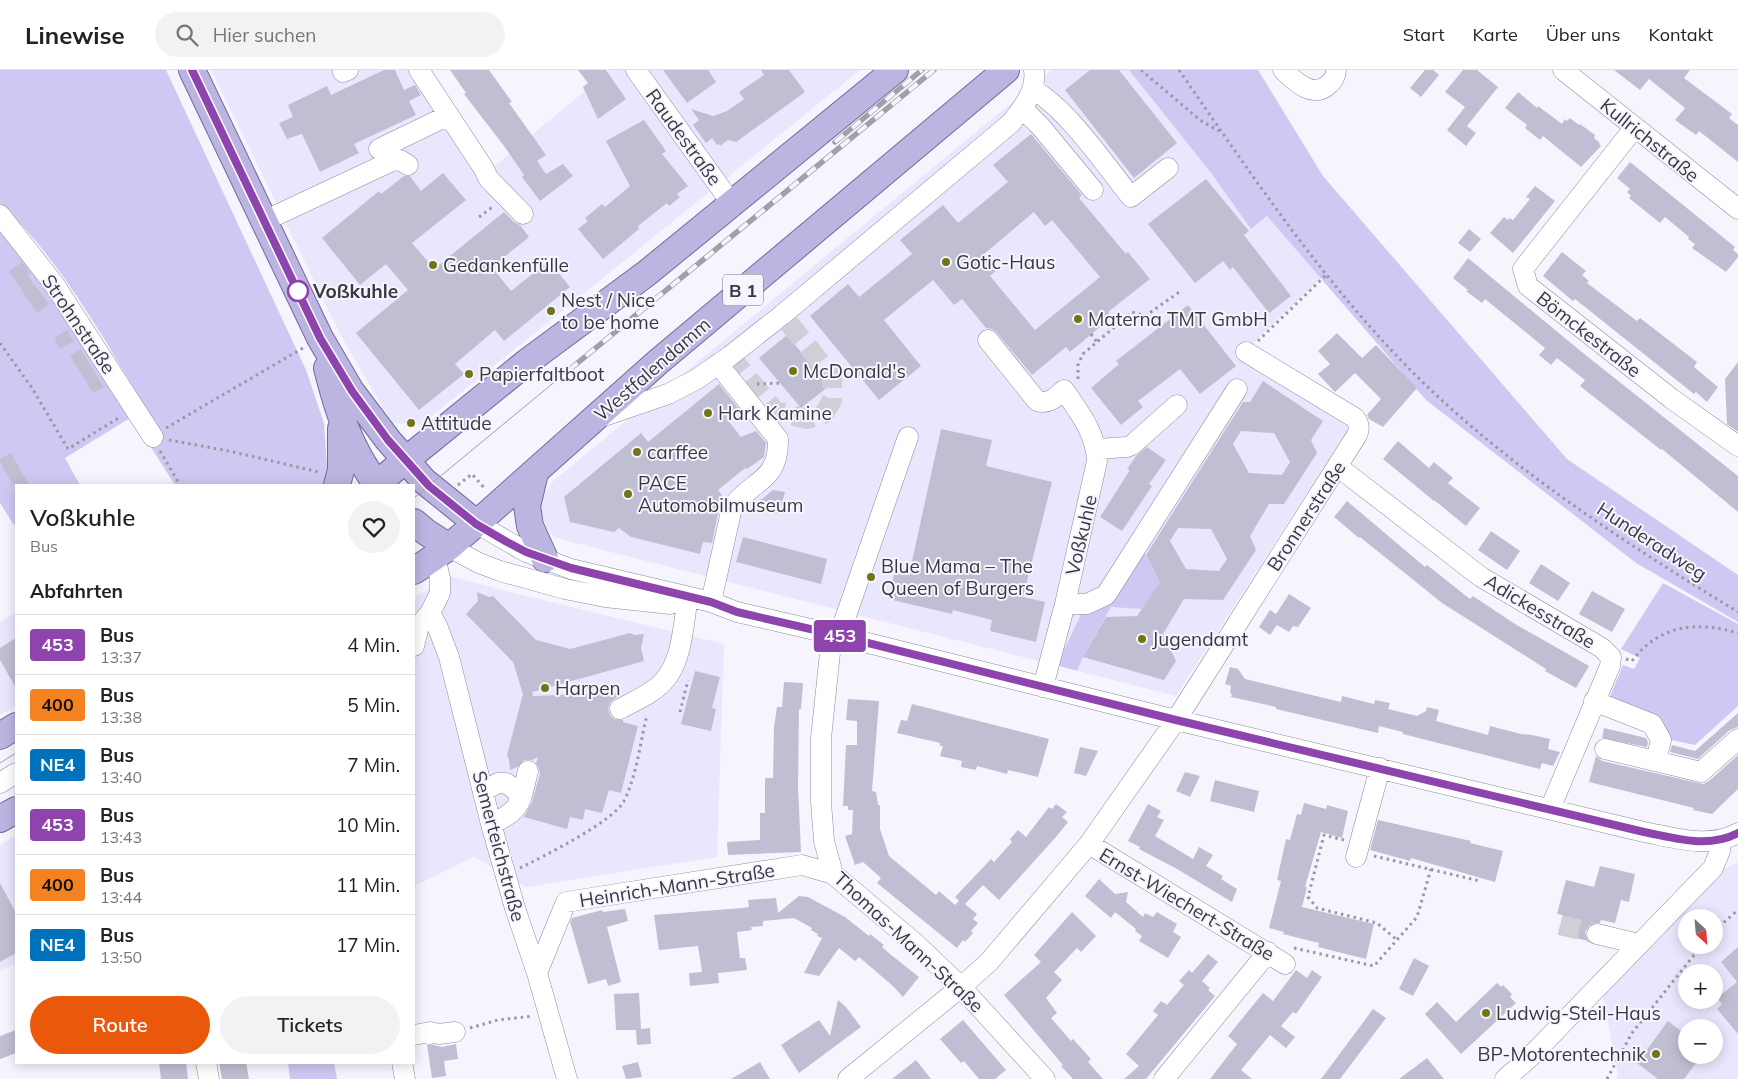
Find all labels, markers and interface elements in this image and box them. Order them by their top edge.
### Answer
search box [155,12,505,57]
text: Linewise [25,20,125,50]
icon: search [173,21,201,49]
text: Hier suchen [213,23,316,47]
text: Start [1403,23,1444,46]
text: Karte [1472,23,1518,46]
text: Über uns [1546,23,1621,46]
text: Kontakt [1649,23,1713,46]
street label: Raudestraße [641,84,727,190]
street label: Kullrichstraße [1596,93,1704,187]
place label: Gotic-Haus [956,250,1056,274]
place label: Gedankenfülle [443,253,569,277]
marker: Gotic-Haus [940,256,952,268]
marker: Gedankenfülle [427,259,439,271]
street label: Strohnstraße [37,270,121,378]
road number: B 1 [723,274,763,306]
place label: Voßkuhle [312,279,398,303]
marker: Voßkuhle [287,280,309,302]
street label: Bömckestraße [1532,286,1646,382]
place label: Nest / Nice to be home [561,288,659,334]
marker: Nest / Nice to be home [545,305,557,317]
place label: Materna TMT GmbH [1088,307,1268,331]
street label: Westfalendamm [589,312,715,426]
marker: Materna TMT GmbH [1072,313,1084,325]
place label: McDonald's [803,359,906,383]
place label: Papierfaltboot [479,362,605,386]
marker: McDonald's [787,365,799,377]
marker: Papierfaltboot [463,368,475,380]
place label: Hark Kamine [718,401,832,425]
marker: Hark Kamine [702,407,714,419]
place label: Attitude [421,411,492,435]
marker: Attitude [405,417,417,429]
place label: carffee [647,440,708,464]
marker: carffee [631,446,643,458]
street label: Bronnerstraße [1261,456,1351,576]
place label: PACE Automobilmuseum [638,471,803,517]
marker: PACE Automobilmuseum [622,488,634,500]
street label: Voßkuhle [1060,492,1102,578]
street label: Hunderadweg [1593,497,1711,585]
button: heart [348,501,400,553]
text: Voßkuhle [30,502,135,532]
text: Bus [30,536,58,556]
place label: Blue Mama – The Queen of Burgers [881,554,1034,600]
street label: Adickesstraße [1480,569,1600,653]
marker: Blue Mama – The Queen of Burgers [865,571,877,583]
text: Abfahrten [30,579,123,603]
line badge: 453 [811,620,869,652]
text: Bus [100,623,134,647]
text: 453 [824,624,856,647]
place label: Jugendamt [1152,627,1249,651]
text: 453 [41,633,74,656]
text: 4 Min. [347,633,400,657]
marker: Jugendamt [1136,633,1148,645]
text: 13:37 [100,647,142,667]
place label: Harpen [555,676,621,700]
marker: Harpen [539,682,551,694]
text: Bus [100,683,134,707]
text: 400 [41,693,74,716]
text: 5 Min. [347,693,400,717]
text: 13:38 [100,707,142,727]
text: Bus [100,743,134,767]
text: NE4 [40,753,75,776]
text: 7 Min. [347,753,400,777]
text: 13:40 [100,767,142,787]
street label: Semerteichstraße [467,768,531,924]
text: Bus [100,803,134,827]
text: 453 [41,813,74,836]
text: 10 Min. [336,813,400,837]
text: 13:43 [100,827,142,847]
street label: Ernst-Wiechert-Straße [1095,842,1279,966]
street label: Heinrich-Mann-Straße [578,858,776,912]
text: Bus [100,863,134,887]
street label: Thomas-Mann-Straße [829,866,989,1018]
text: 400 [41,873,74,896]
text: 11 Min. [336,873,400,897]
text: 13:44 [100,887,142,907]
north arrow [1678,909,1722,954]
map controls [1678,909,1723,1064]
text: Bus [100,923,134,947]
text: NE4 [40,933,75,956]
text: 17 Min. [336,933,400,957]
text: 13:50 [100,947,142,967]
button: + [1678,964,1723,1009]
button: Route [30,996,210,1054]
button: Tickets [220,996,400,1054]
place label: Ludwig-Steil-Haus [1496,1001,1661,1025]
marker: Ludwig-Steil-Haus [1480,1007,1492,1019]
button: − [1678,1019,1723,1064]
place label: BP-Motorentechnik [1478,1042,1646,1066]
marker: BP-Motorentechnik [1650,1048,1662,1060]

